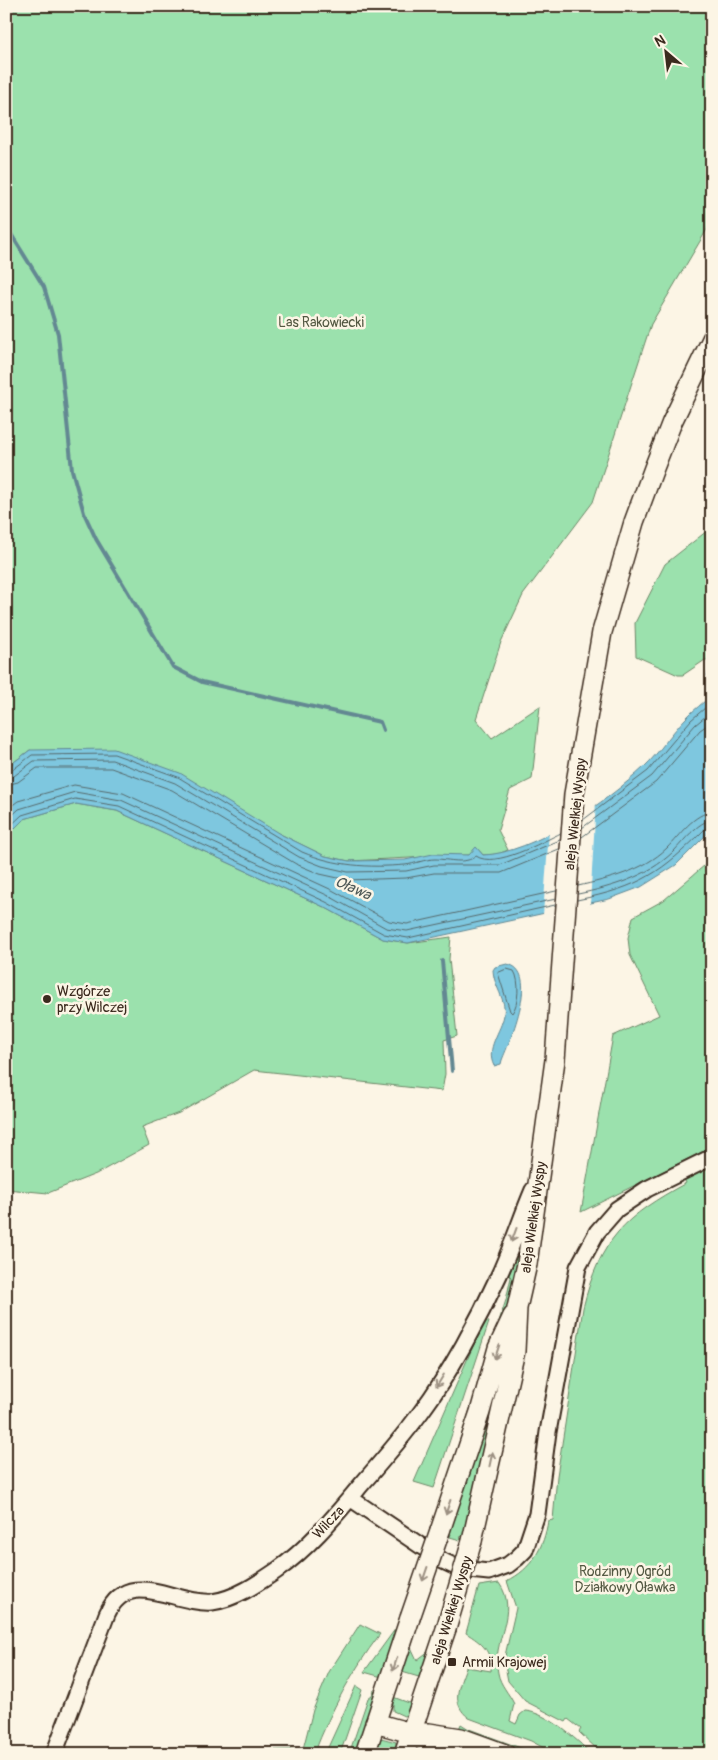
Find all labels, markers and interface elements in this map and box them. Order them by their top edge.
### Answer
north arrow [640,28,690,78]
text: N [652,31,668,51]
park label: Las Rakowiecki [278,314,364,331]
street label: aleja Wielkiej Wyspy [561,757,590,871]
water label: Oława [332,872,375,905]
place label: Wzgórze przy Wilczej [57,983,127,1016]
marker: Wzgórze przy Wilczej [41,993,53,1005]
street label: aleja Wielkiej Wyspy [517,1160,550,1274]
one-way arrow [509,1227,518,1243]
one-way arrow [492,1344,501,1360]
one-way arrow [434,1374,444,1388]
one-way arrow [487,1452,496,1468]
one-way arrow [443,1499,452,1514]
street label: Wilcza [309,1502,348,1542]
street label: aleja Wielkiej Wyspy [427,1554,476,1666]
park label: Rodzinny Ogród Działkowy Oławka [575,1563,675,1596]
one-way arrow [420,1566,429,1582]
place label: Armii Krajowej [462,1654,547,1671]
one-way arrow [389,1656,399,1672]
marker: Armii Krajowej [446,1656,458,1668]

